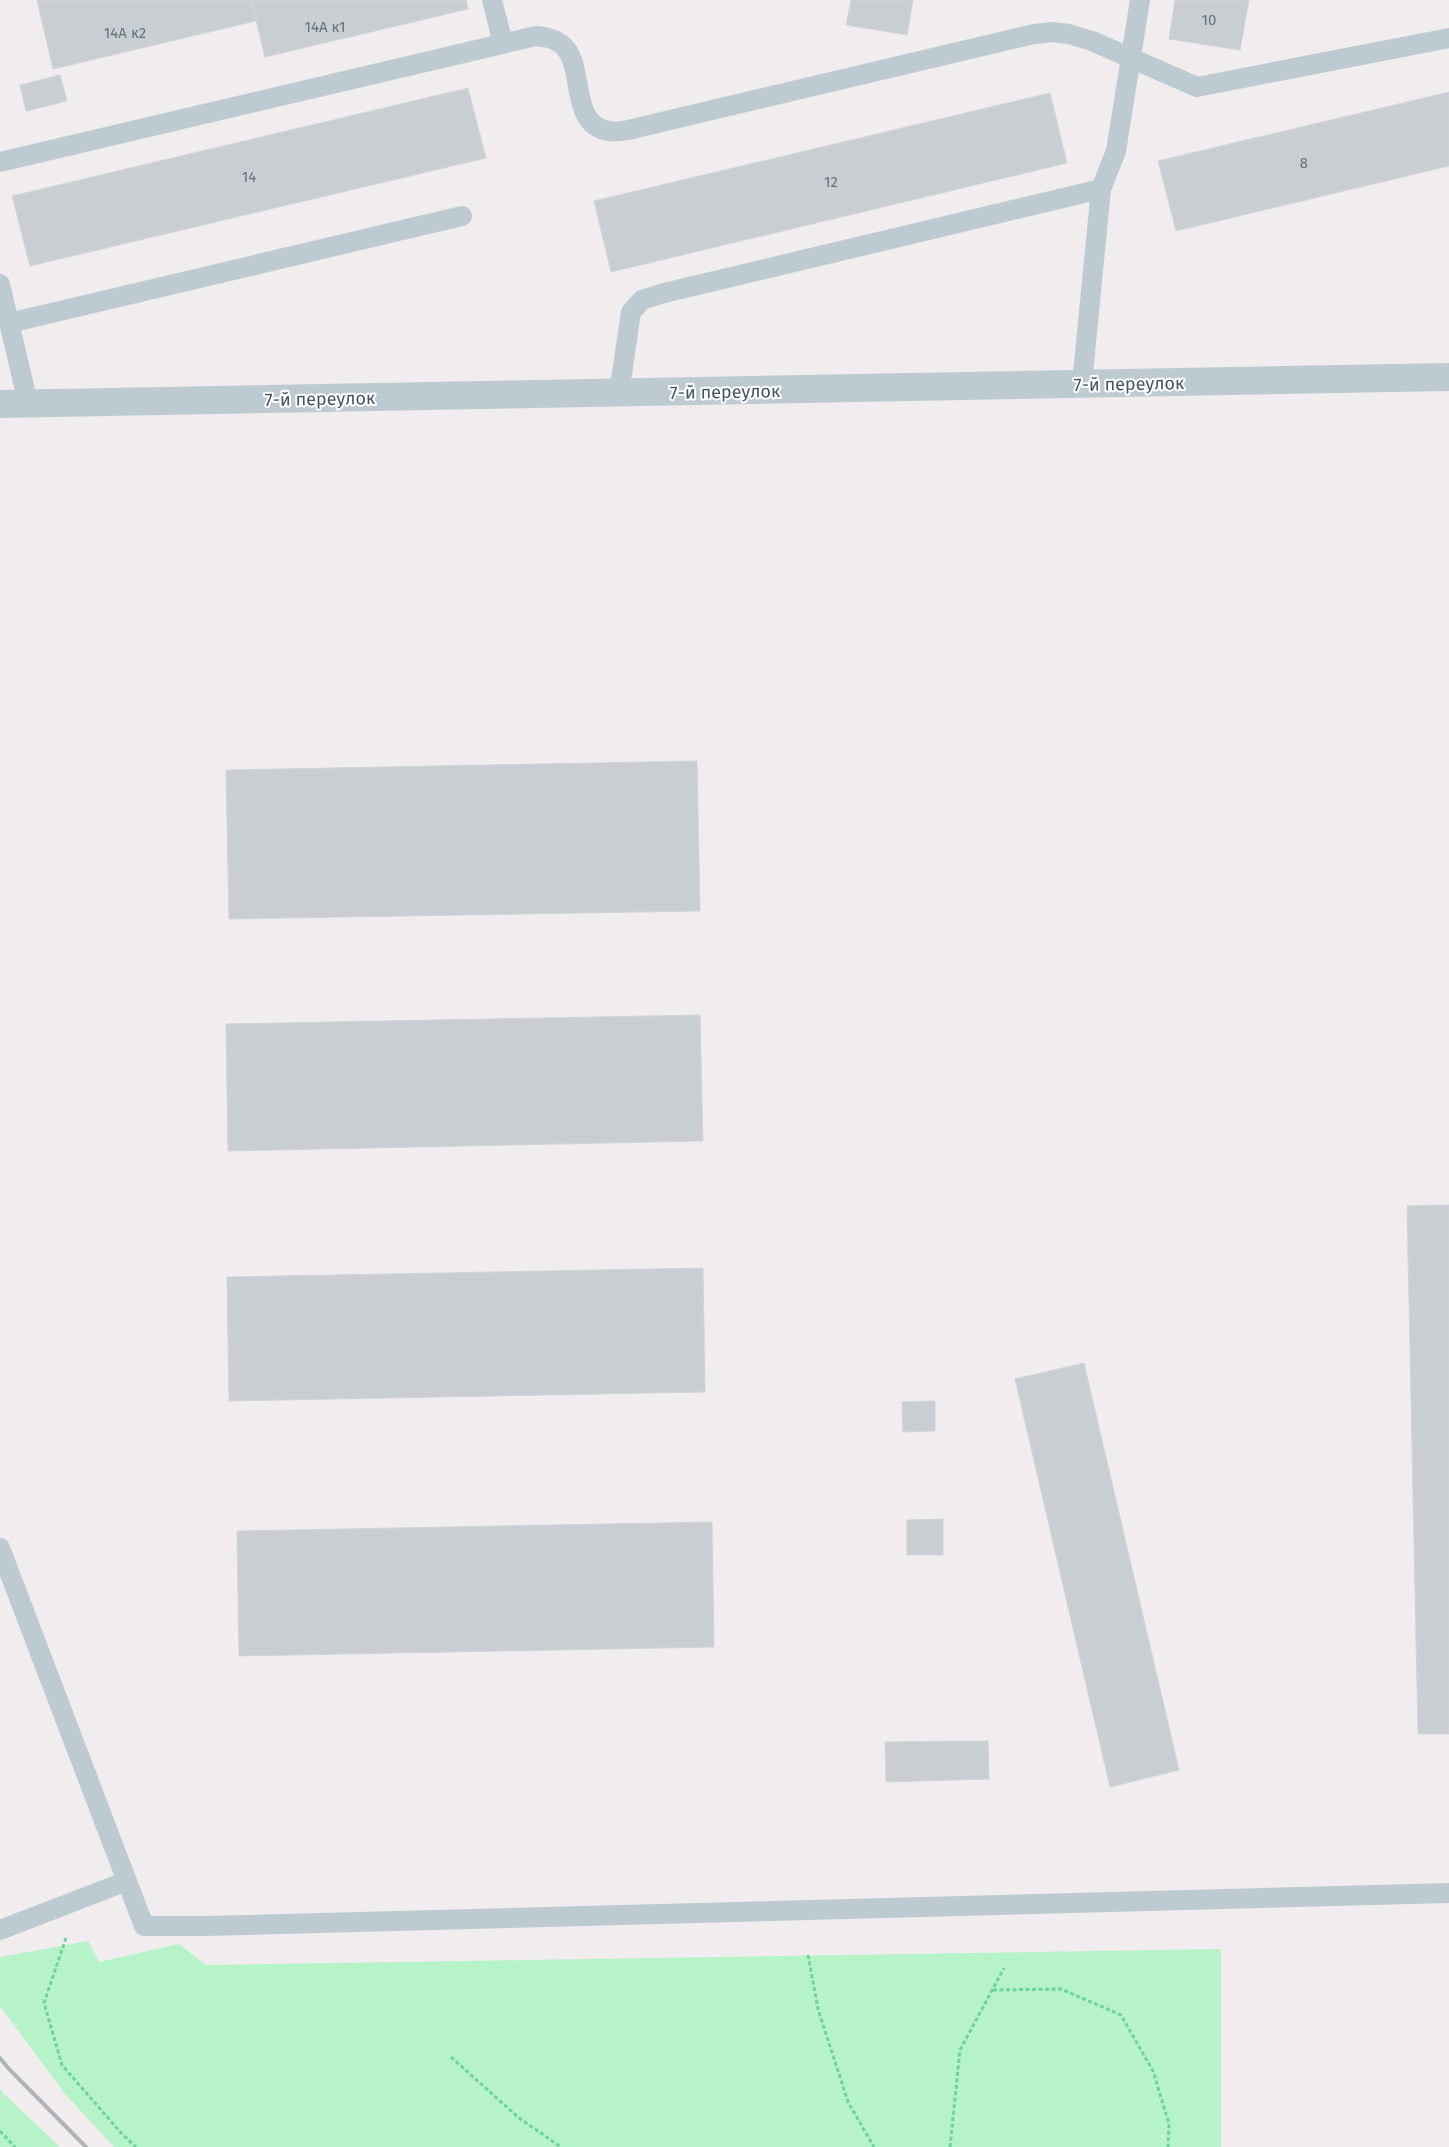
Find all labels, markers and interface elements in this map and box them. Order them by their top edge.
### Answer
house number: 10 [1202,11,1216,29]
house number: 14А к1 [304,18,346,36]
house number: 14А к2 [104,24,146,42]
house number: 8 [1300,154,1308,172]
house number: 14 [242,168,256,186]
house number: 12 [824,173,838,191]
street label: 7-й переулок [1074,372,1185,396]
street label: 7-й переулок [670,380,781,404]
street label: 7-й переулок [265,387,376,411]

